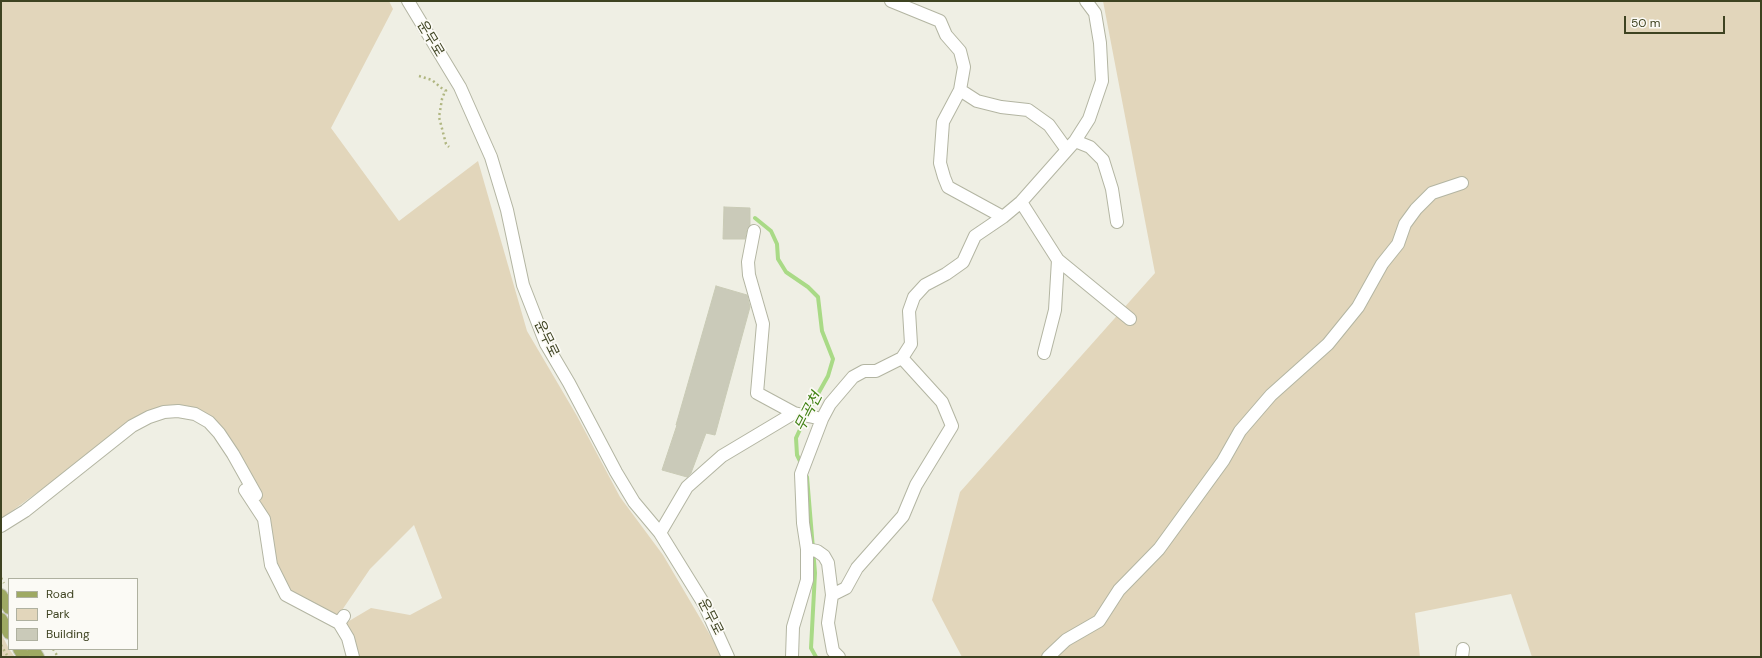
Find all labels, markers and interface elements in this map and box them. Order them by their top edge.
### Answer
scale bar [1626,8,1727,34]
text: 50 m [1631,15,1660,31]
street label: 운무로 [413,18,447,60]
street label: 운무로 [530,318,562,360]
water label: 무곡천 [792,389,826,435]
legend [8,578,138,650]
text: Road [46,586,74,602]
street label: 운무로 [694,596,726,638]
text: Park [46,606,70,622]
text: Building [46,626,90,642]

